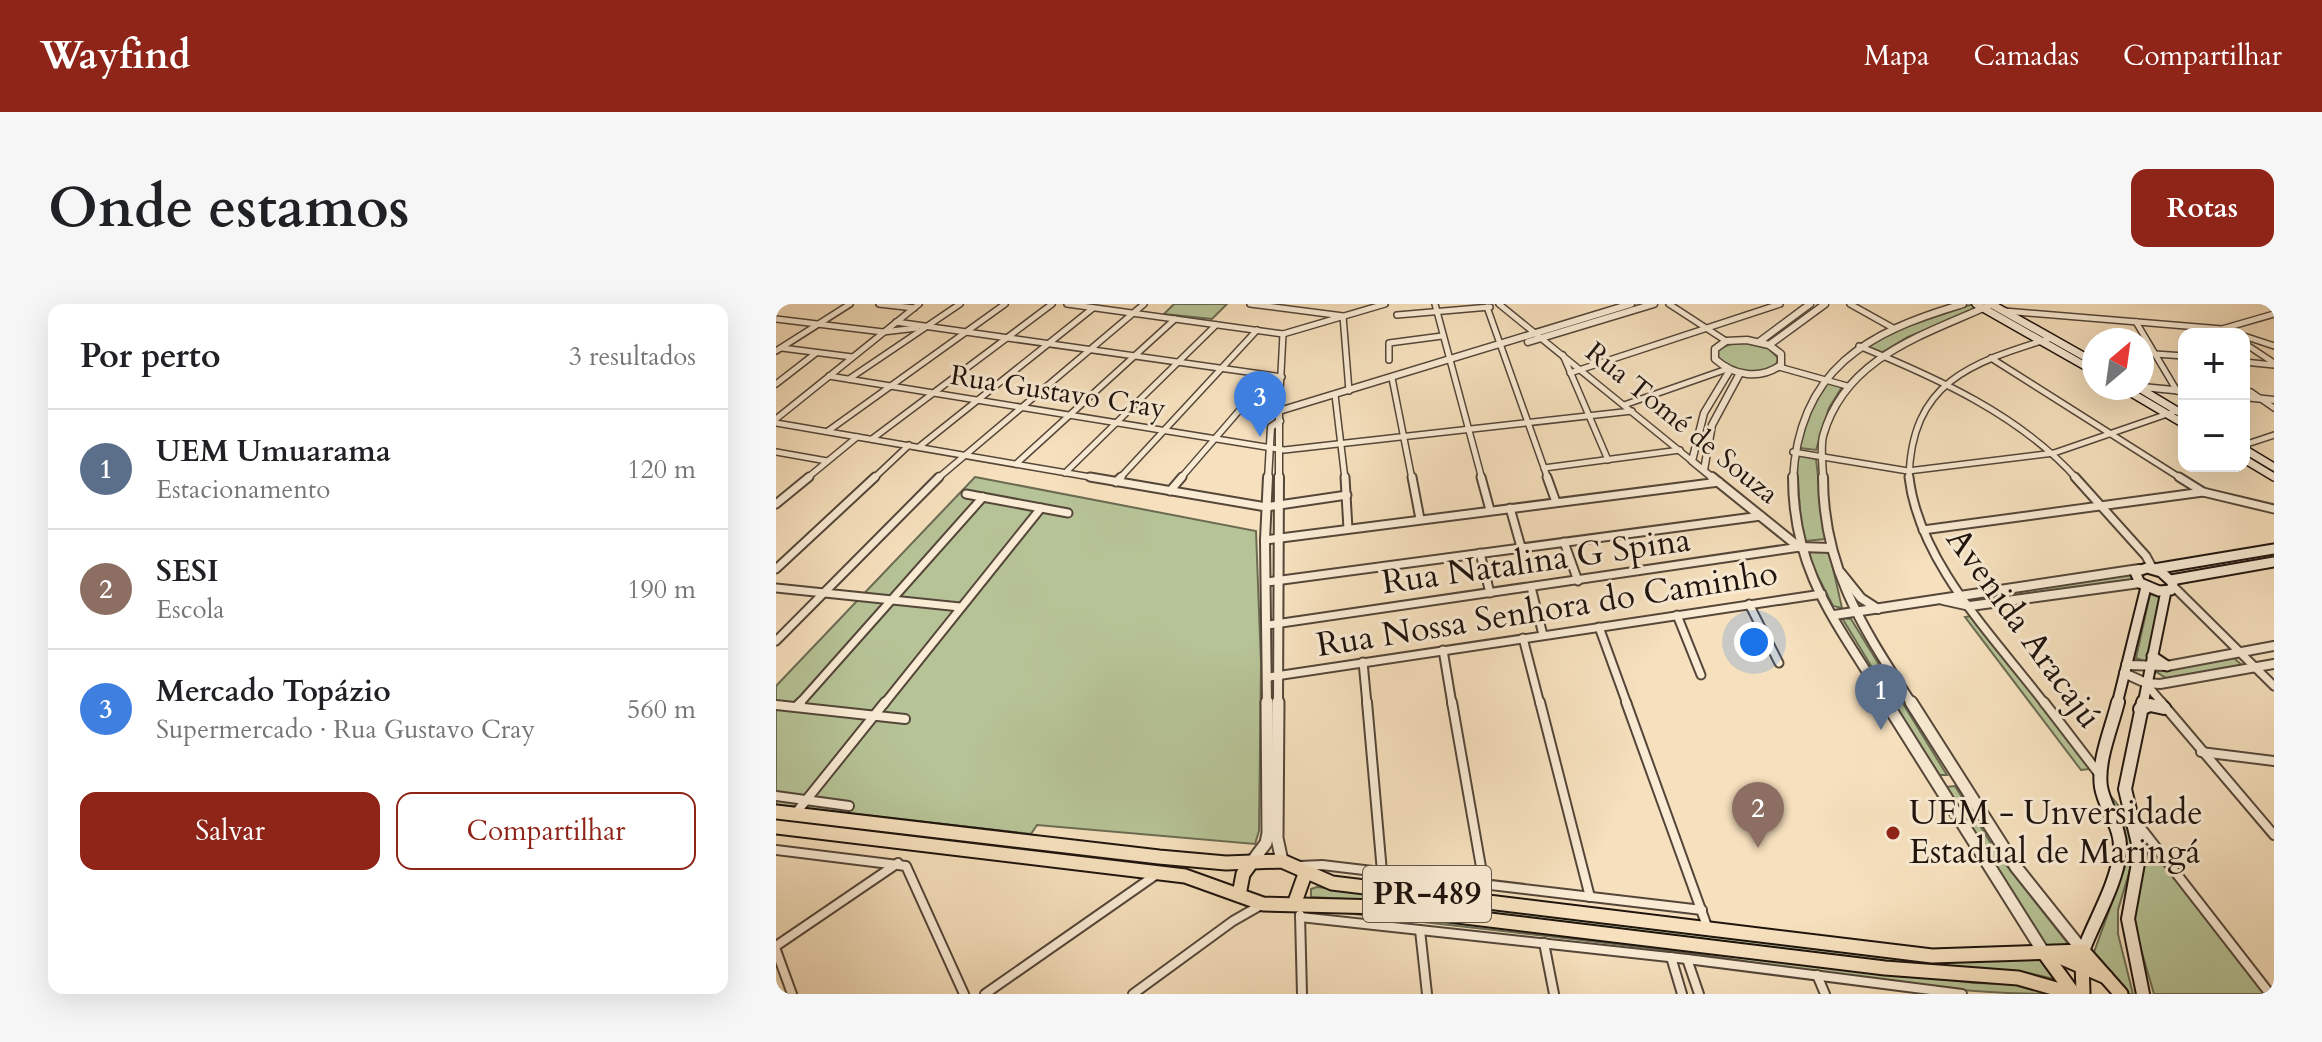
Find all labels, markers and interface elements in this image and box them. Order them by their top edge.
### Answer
text: Wayfind [40,30,190,82]
text: Mapa [1864,37,1929,75]
text: Camadas [1973,37,2079,75]
text: Compartilhar [2123,37,2282,75]
button: Rotas [2131,169,2274,247]
text: Onde estamos [48,171,410,246]
north arrow [2082,328,2154,400]
map controls [2178,328,2250,472]
button: + [2178,328,2250,400]
text: Por perto [80,333,221,379]
street label: Rua Tomé de Souza [1577,333,1787,513]
text: 3 resultados [569,339,696,374]
street label: Rua Gustavo Cray [948,356,1169,428]
pin: 3 [1234,371,1286,437]
button: − [2178,400,2250,472]
text: UEM Umuarama [156,431,391,472]
text: 1 [99,452,113,487]
text: 120 m [627,452,696,487]
text: Estacionamento [156,472,330,507]
street label: Rua Natalina G Spina [1379,517,1694,605]
street label: Avenida Aracajú [1936,518,2112,738]
street label: Rua Nossa Senhora do Caminho [1313,550,1781,668]
text: SESI [156,551,219,592]
text: 2 [99,572,113,607]
text: 190 m [627,572,696,607]
text: Escola [156,592,225,627]
your location [1734,622,1774,662]
pin: 1 [1855,664,1907,730]
text: Mercado Topázio [156,671,391,712]
text: 3 [99,692,113,727]
text: 560 m [627,692,696,727]
text: Supermercado · Rua Gustavo Cray [156,712,535,747]
pin: 2 [1732,782,1784,848]
place label: UEM - Unversidade Estadual de Maringá [1909,790,2203,875]
button: Salvar [80,792,380,870]
button: Compartilhar [396,792,696,870]
marker: UEM - Unversidade Estadual de Maringá [1884,824,1902,842]
road number: PR-489 [1363,866,1491,922]

